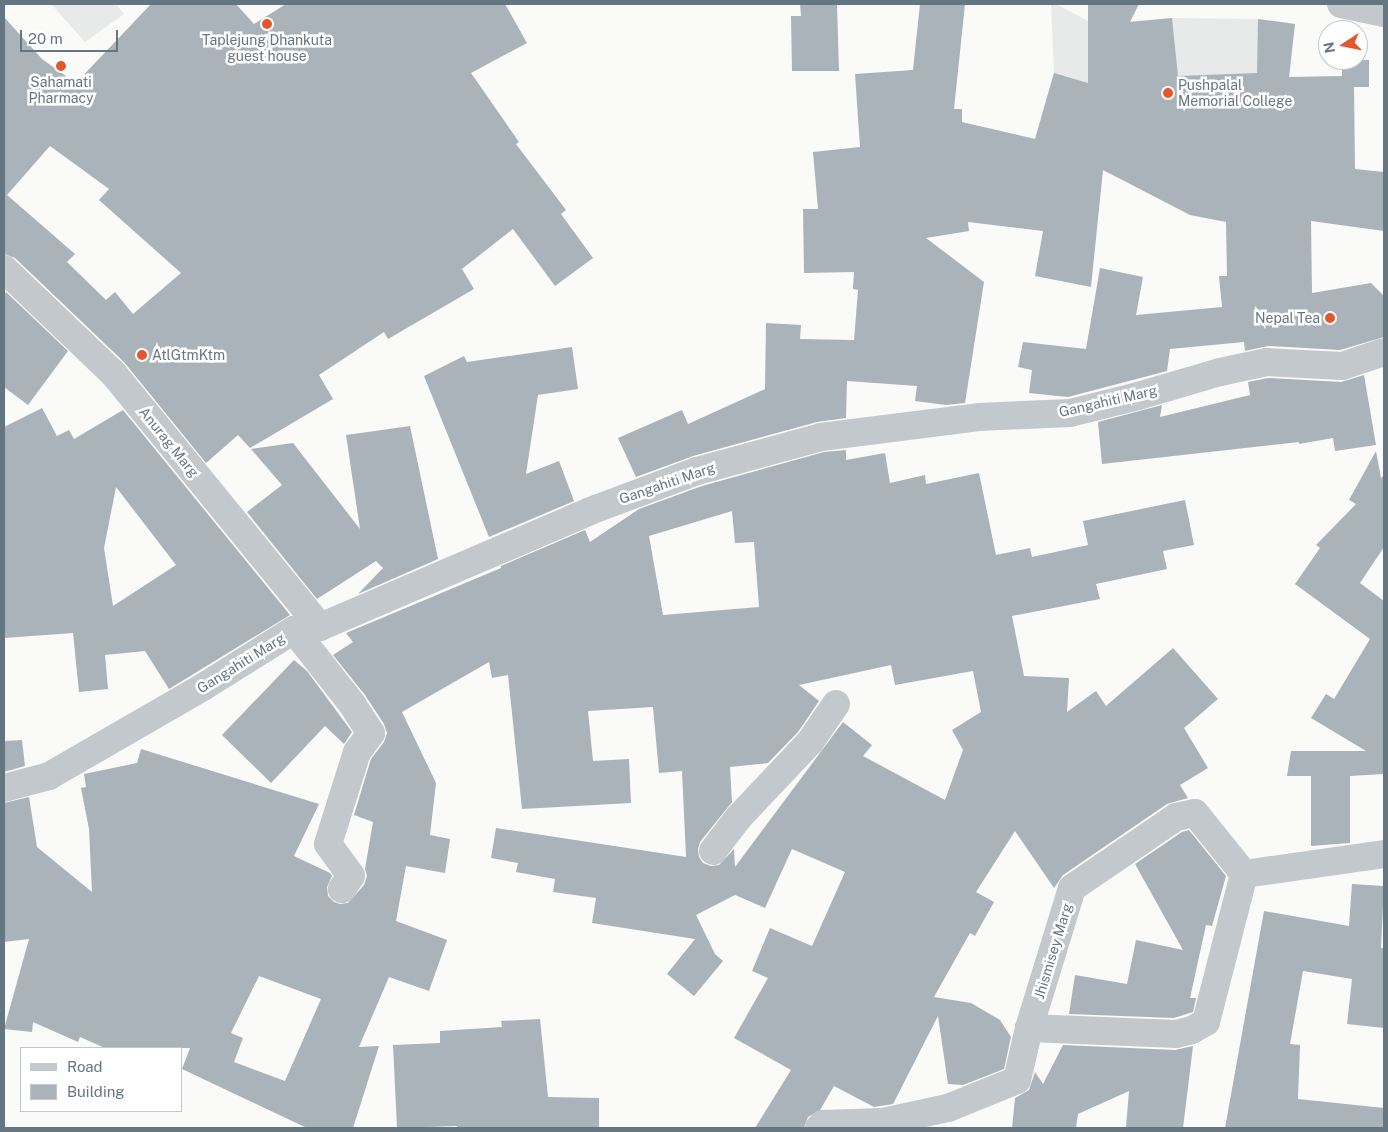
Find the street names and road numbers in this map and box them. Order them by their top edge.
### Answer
street label: Gangahiti Marg [1057,382,1159,420]
street label: Anurag Marg [136,404,202,480]
street label: Gangahiti Marg [617,459,717,507]
street label: Gangahiti Marg [194,629,288,697]
street label: Jhismisey Marg [1030,901,1076,1001]

